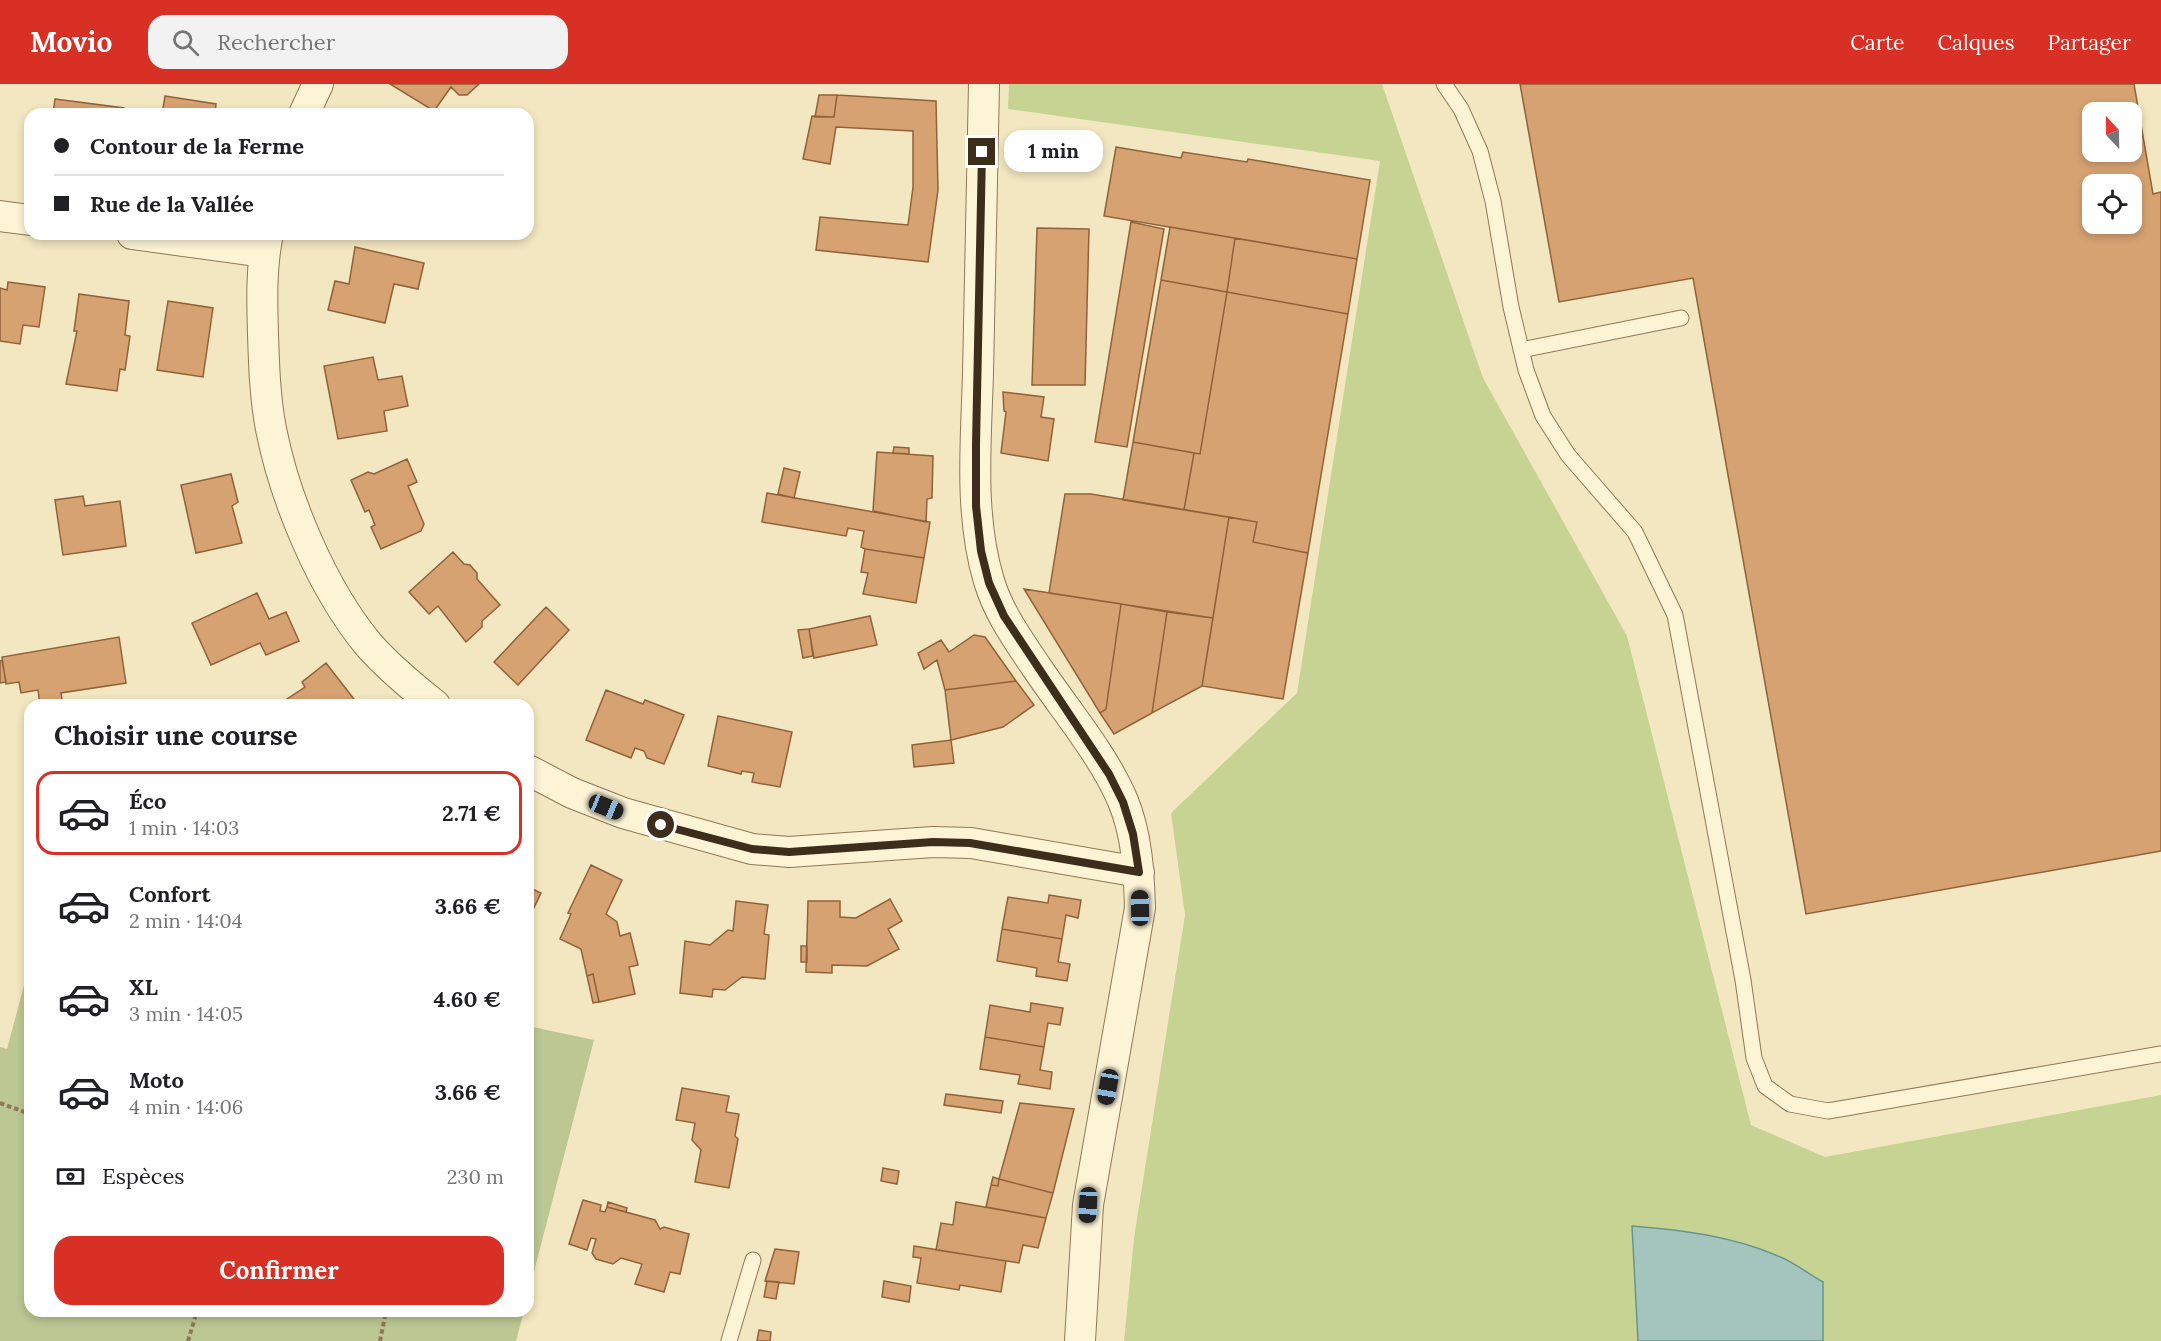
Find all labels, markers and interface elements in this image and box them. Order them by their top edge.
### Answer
search box [148,15,568,69]
text: Movio [30,24,112,60]
icon: search [169,26,202,59]
text: Rechercher [217,28,335,56]
text: Carte [1850,29,1904,56]
text: Calques [1937,29,2014,56]
text: Partager [2047,29,2131,56]
north arrow [2082,102,2142,162]
map controls [2082,102,2142,234]
callout: 1 min [1003,131,1102,173]
text: Contour de la Ferme [90,132,304,160]
route end [968,138,995,165]
text: 1 min [1028,138,1079,163]
button: locate [2082,174,2142,234]
text: Rue de la Vallée [90,190,254,218]
text: Choisir une course [54,718,297,752]
icon: car [57,786,111,840]
text: Éco [129,787,166,815]
car [586,792,626,822]
text: 2.71 € [442,799,501,827]
route start [647,811,674,838]
text: 1 min · 14:03 [129,815,239,840]
icon: car [57,879,111,933]
text: Confort [129,880,211,908]
car [1131,890,1149,926]
text: 3.66 € [435,892,501,920]
text: 2 min · 14:04 [129,908,243,933]
icon: car [57,972,111,1026]
text: XL [129,973,158,1001]
text: 4.60 € [434,985,501,1013]
text: 3 min · 14:05 [129,1001,243,1026]
icon: car [57,1065,111,1119]
text: Moto [129,1066,184,1094]
car [1096,1068,1120,1106]
text: 3.66 € [435,1078,501,1106]
text: 4 min · 14:06 [129,1094,243,1119]
icon: cash [54,1160,87,1193]
text: Espèces [102,1162,185,1190]
text: 230 m [447,1164,504,1189]
car [1078,1187,1098,1223]
button: Confirmer [54,1236,504,1305]

